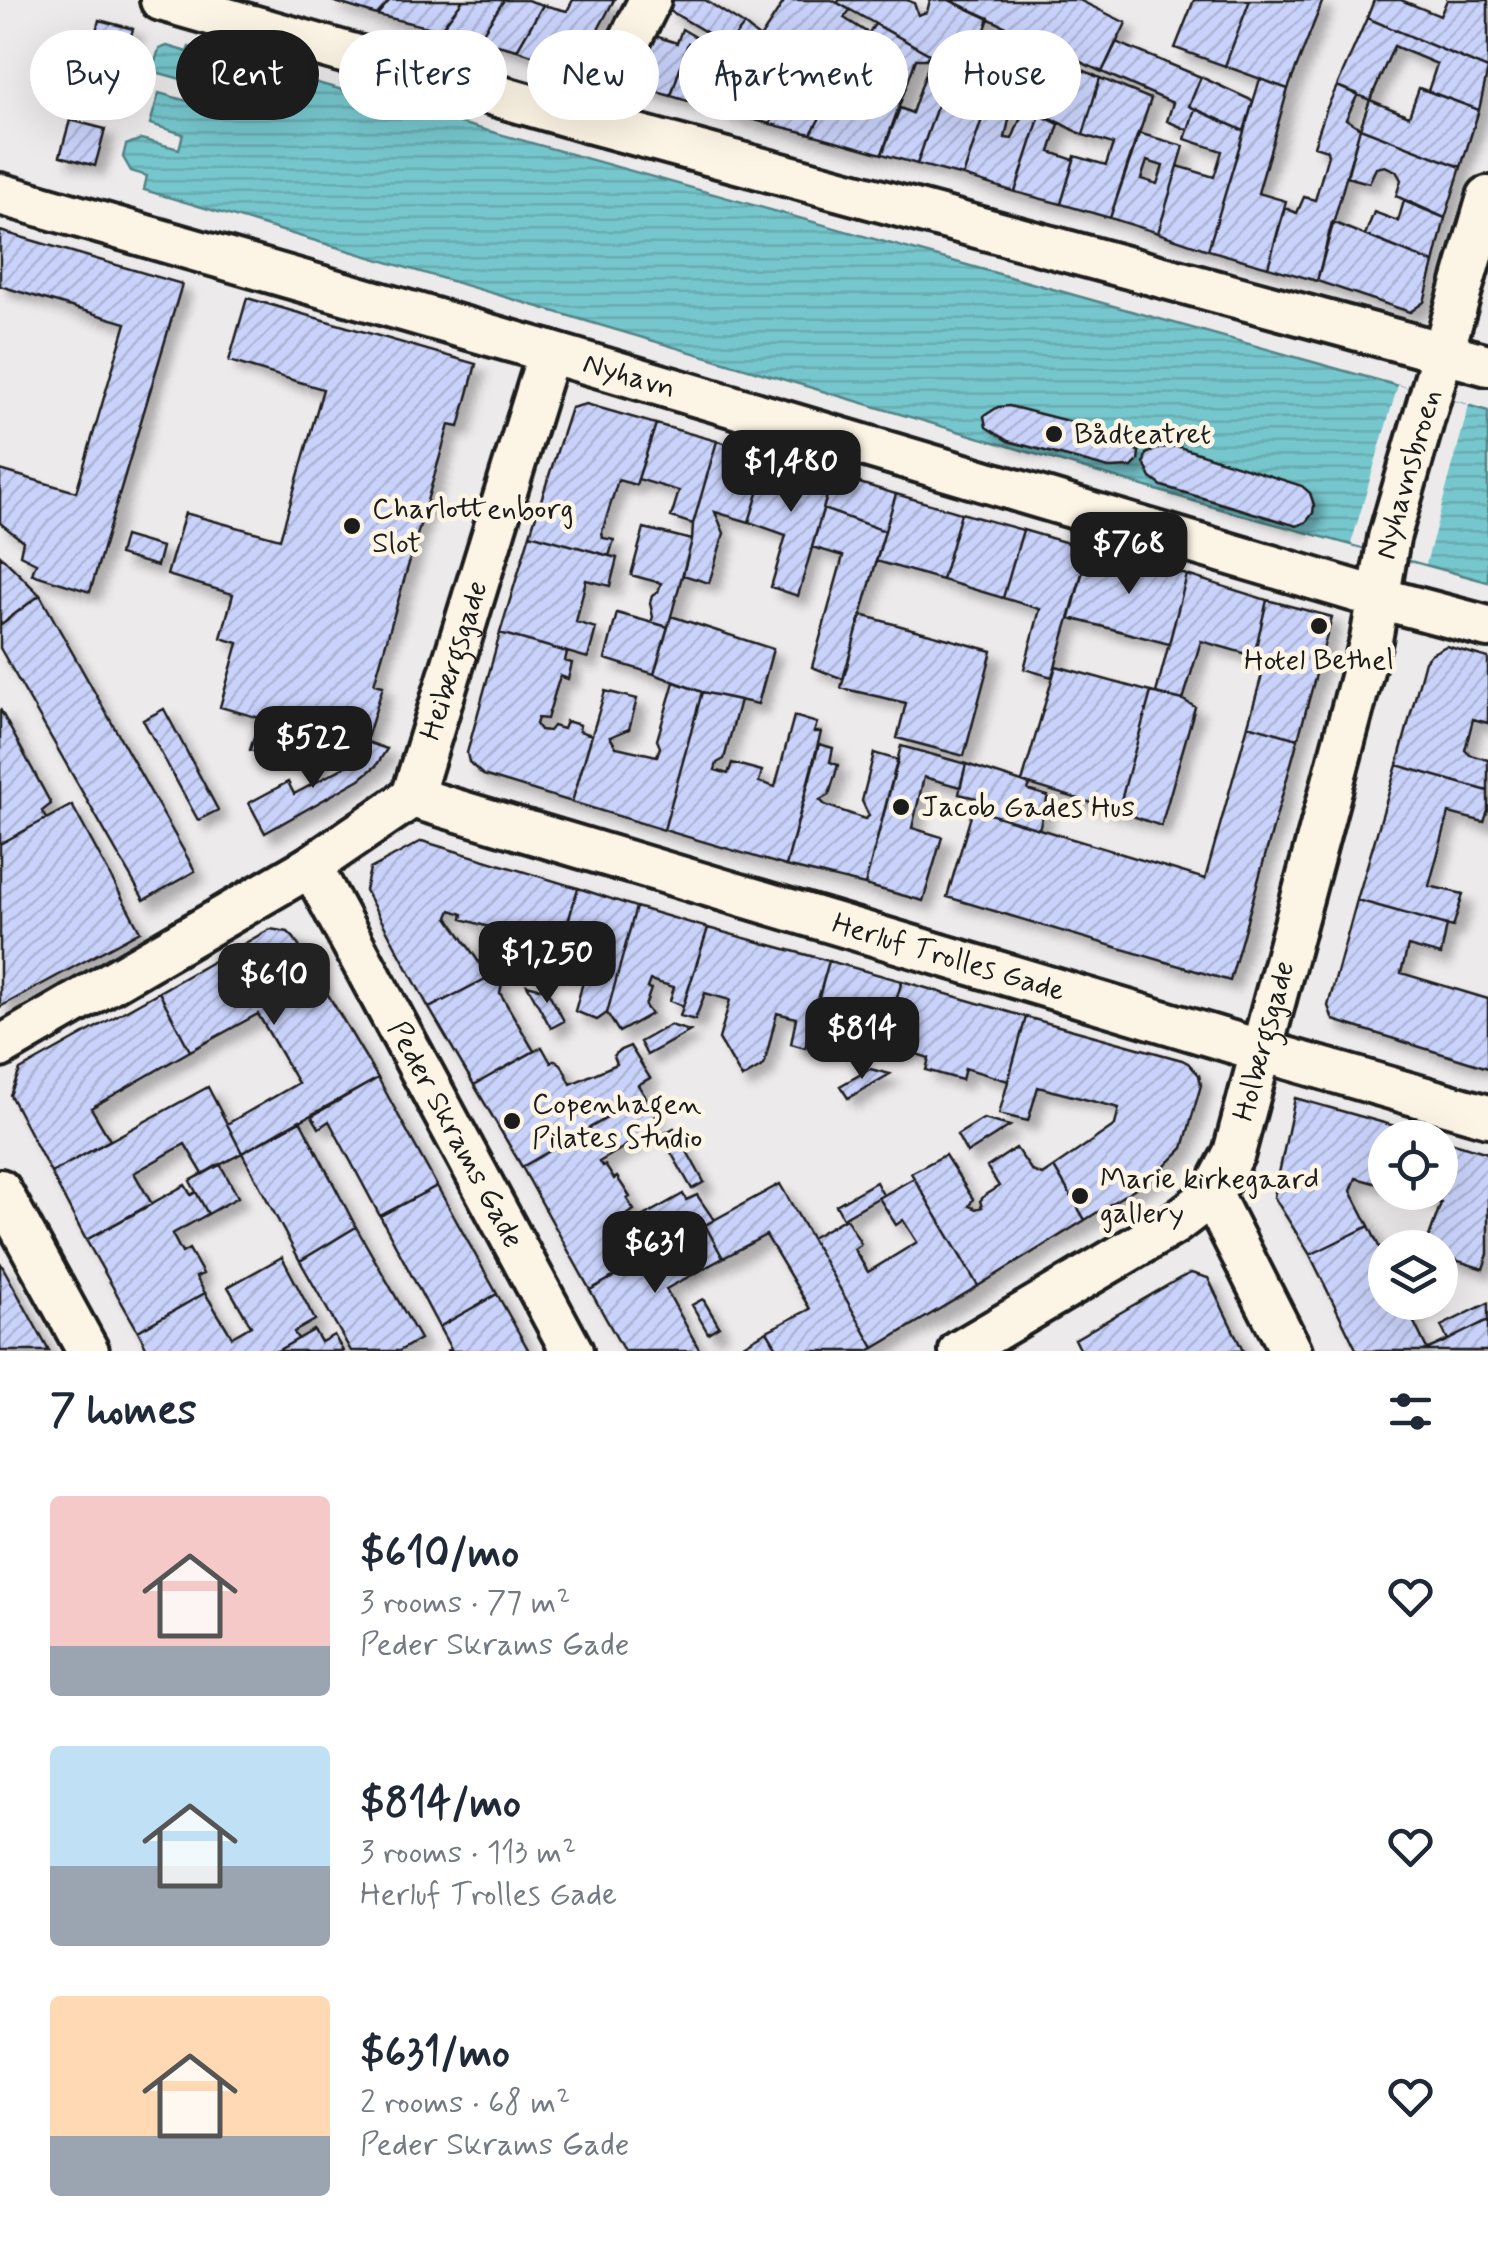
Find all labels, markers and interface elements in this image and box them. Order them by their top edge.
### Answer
chip: Buy [30,30,156,120]
chip: Rent [176,30,319,120]
chip: Filters [339,30,507,120]
chip: New [527,30,659,120]
chip: Apartment [679,30,908,120]
chip: House [928,30,1081,120]
street label: Nyhavn [578,344,680,408]
street label: Nyhavnsbroen [1366,385,1451,562]
place label: Bådteatret [1074,415,1211,454]
marker: Bådteatret [1043,423,1065,445]
pin: $1,480 [710,430,872,515]
text: $1,480 [744,441,838,483]
place label: Charlottenborg Slot [372,490,574,563]
pin: $768 [1070,512,1188,597]
marker: Charlottenborg Slot [341,515,363,537]
text: $768 [1092,523,1166,565]
street label: Heibergsgade [411,576,497,745]
marker: Hotel Bethel [1308,615,1330,637]
place label: Hotel Bethel [1244,641,1394,680]
pin: $522 [254,706,372,791]
text: $522 [276,717,350,759]
place label: Jacob Gades Hus [921,788,1135,827]
marker: Jacob Gades Hus [890,796,912,818]
street label: Herluf Trolles Gade [827,904,1070,1011]
pin: $1,250 [466,921,628,1006]
text: $1,250 [501,932,593,974]
pin: $610 [215,943,333,1028]
text: $610 [240,954,308,996]
street label: Holbergsgade [1224,957,1304,1125]
pin: $814 [803,997,921,1082]
text: $814 [827,1008,897,1050]
street label: Peder Skrams Gade [379,1014,533,1255]
place label: Copenhagen Pilates Studio [532,1085,702,1158]
marker: Copenhagen Pilates Studio [501,1110,523,1132]
map controls [1368,1120,1458,1320]
button: locate [1368,1120,1458,1210]
place label: Marie kirkegaard gallery [1100,1160,1319,1233]
marker: Marie kirkegaard gallery [1069,1185,1091,1207]
pin: $631 [596,1211,714,1296]
text: $631 [624,1222,686,1264]
button: layers [1368,1230,1458,1320]
text: 7 homes [50,1384,197,1439]
icon: filters [1383,1384,1438,1439]
text: $610/mo [360,1527,519,1582]
icon: home [130,1536,250,1656]
icon: heart [1383,1569,1438,1624]
text: 3 rooms · 77 m² [360,1582,571,1624]
text: Peder Skrams Gade [360,1624,629,1666]
text: $814/mo [360,1777,521,1832]
icon: home [130,1786,250,1906]
icon: heart [1383,1819,1438,1874]
text: 3 rooms · 113 m² [360,1832,576,1874]
text: Herluf Trolles Gade [360,1874,617,1916]
text: $631/mo [360,2027,510,2082]
icon: home [130,2036,250,2156]
icon: heart [1383,2069,1438,2124]
text: 2 rooms · 68 m² [360,2082,570,2124]
text: Peder Skrams Gade [360,2124,629,2166]

